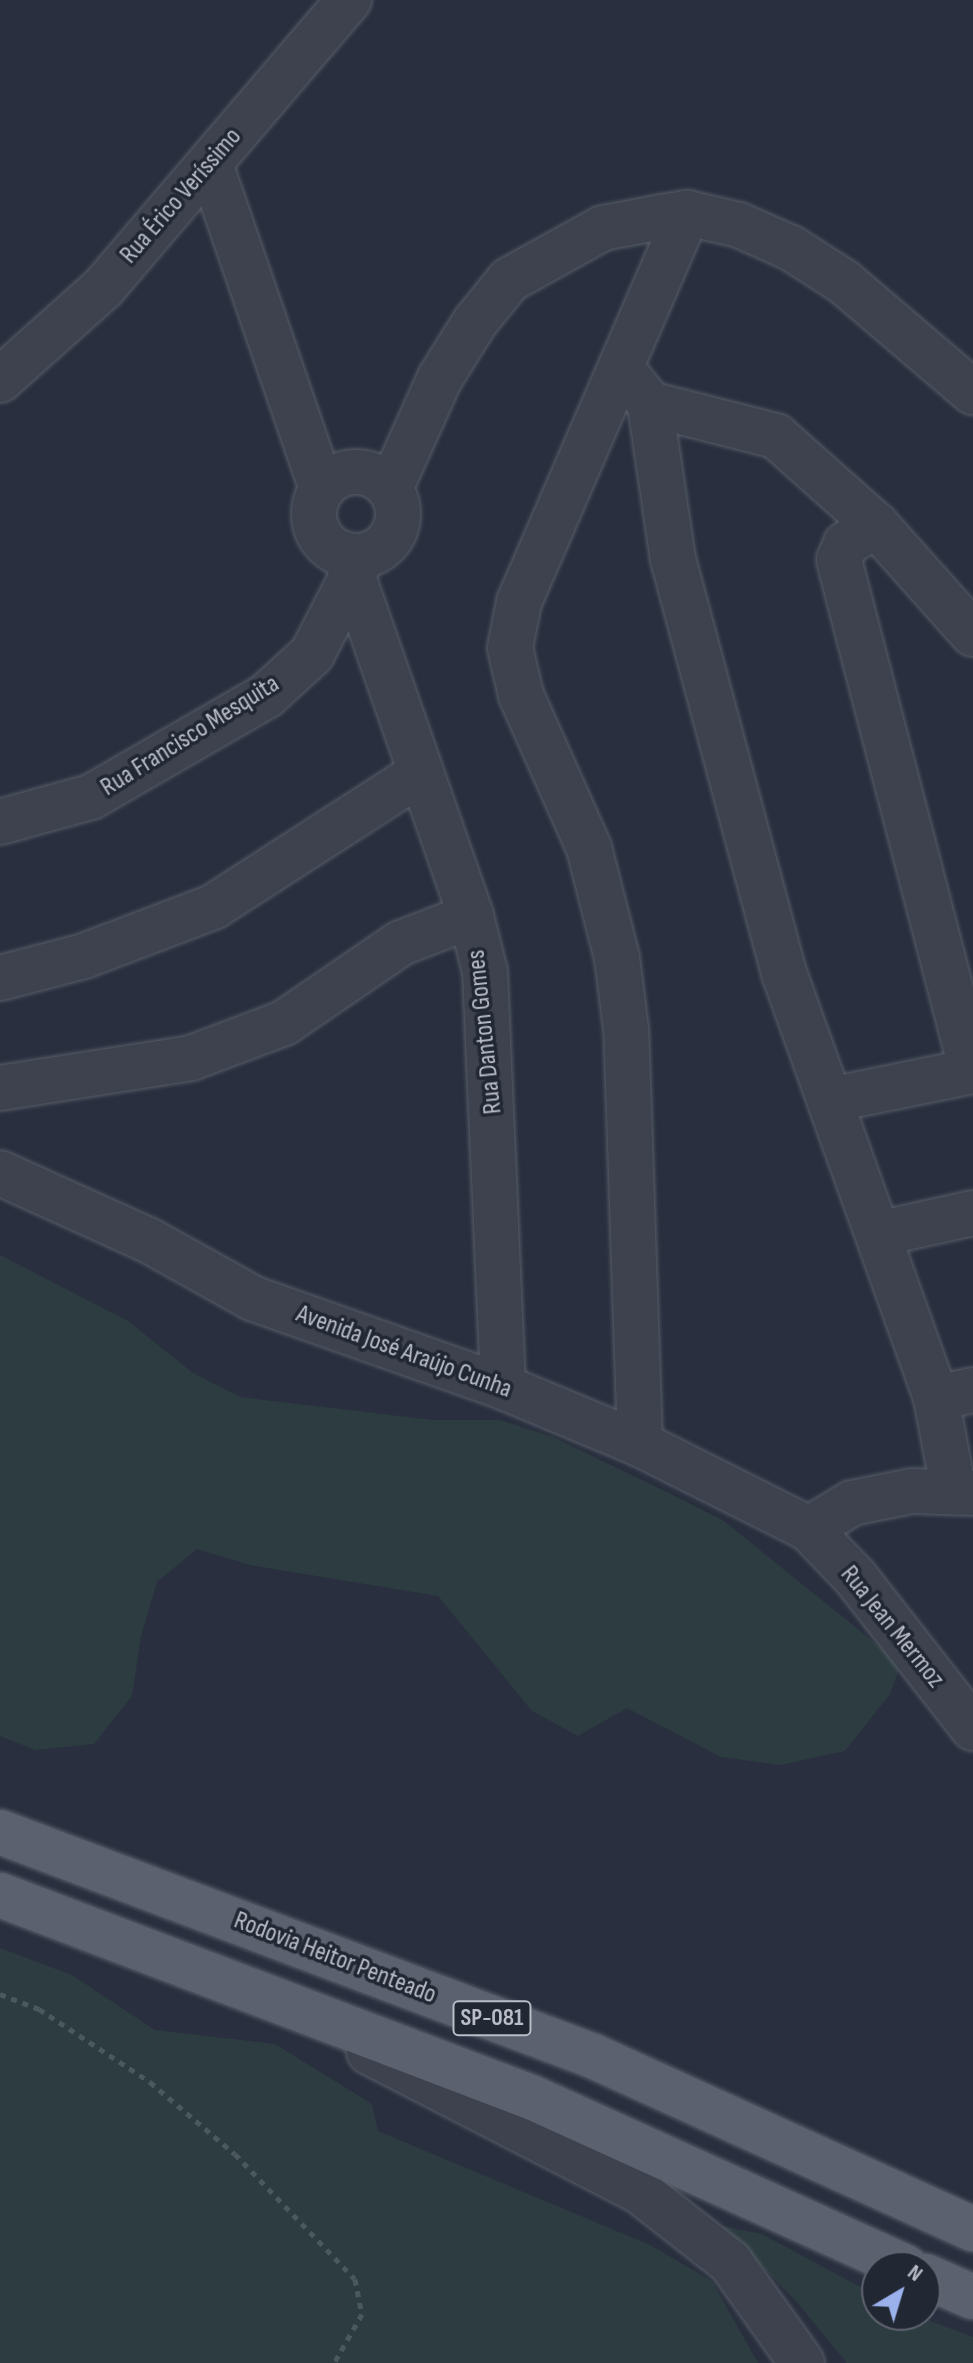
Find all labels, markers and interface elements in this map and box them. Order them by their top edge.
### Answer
street label: Rua Érico Veríssimo [114,122,248,270]
street label: Rua Francisco Mesquita [95,669,285,803]
street label: Rua Danton Gomes [461,948,509,1116]
street label: Avenida José Araújo Cunha [292,1299,516,1405]
street label: Rua Jean Mermoz [833,1560,951,1694]
street label: Rodovia Heitor Penteado [229,1905,441,2011]
road number: SP-081 [452,1998,532,2038]
north arrow [861,2251,941,2331]
text: N [902,2259,928,2288]

